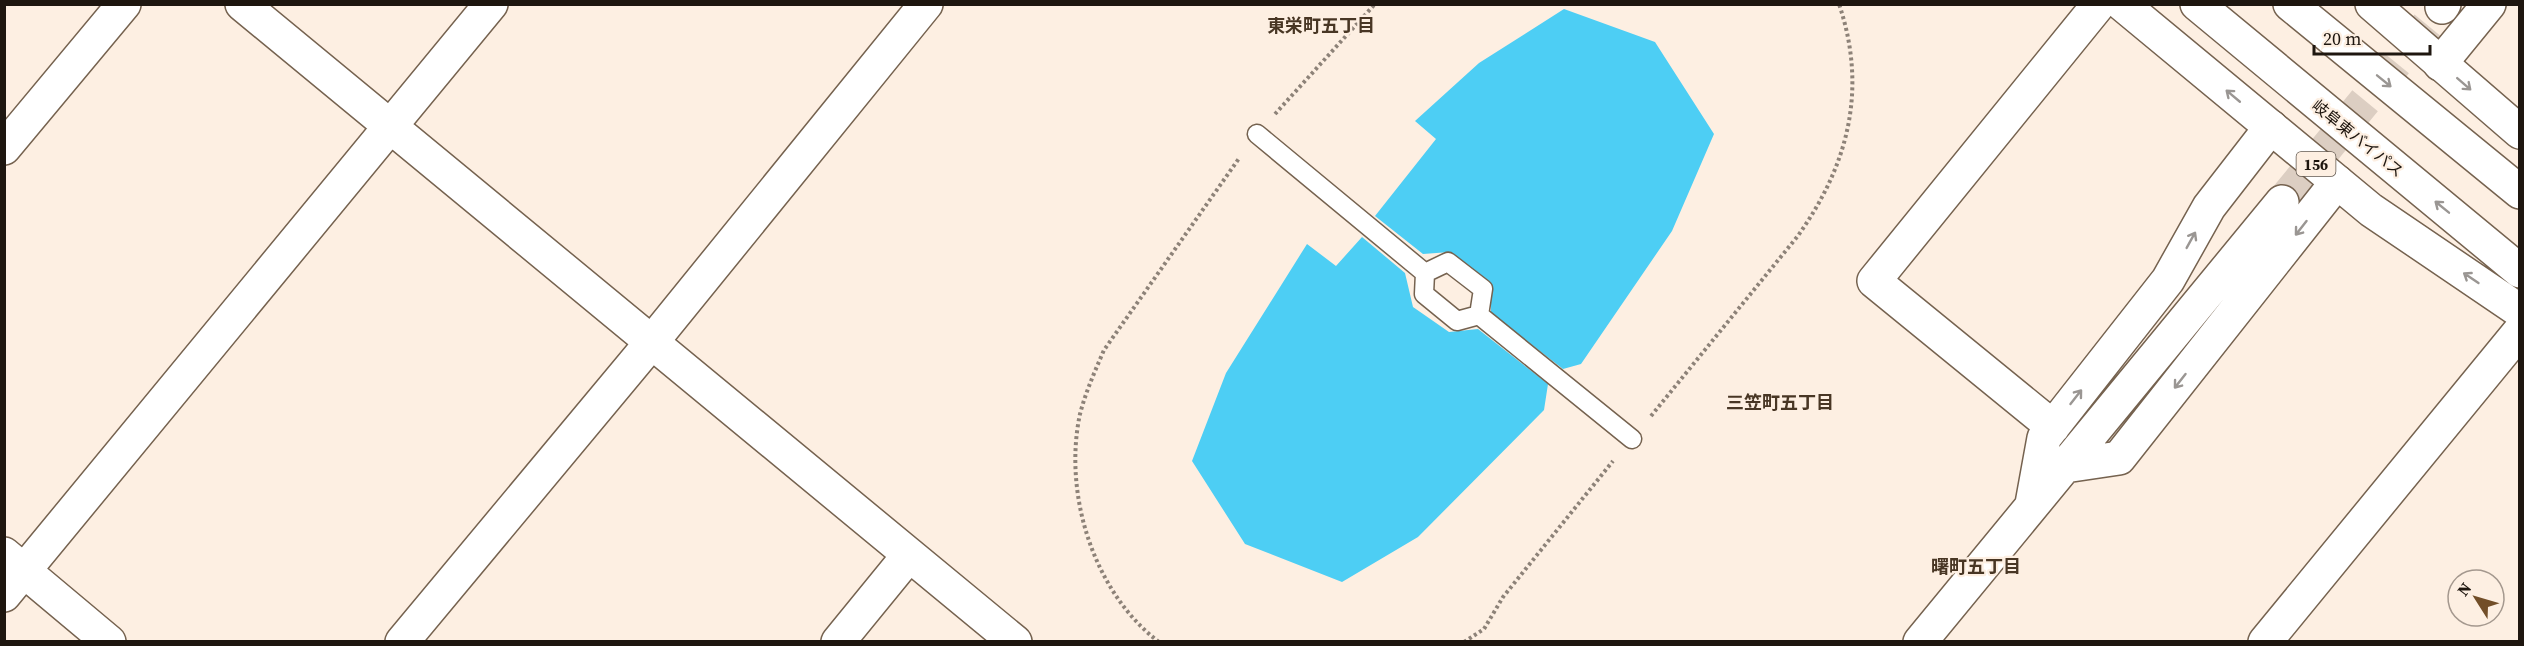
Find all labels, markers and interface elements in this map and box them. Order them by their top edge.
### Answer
district label: 東栄町五丁目 [1267,13,1375,38]
scale bar [2314,18,2430,56]
text: 20 m [2323,26,2361,51]
one-way arrow [2376,75,2392,88]
one-way arrow [2456,77,2471,91]
one-way arrow [2226,89,2241,103]
street label: 岐阜東バイパス [2308,94,2408,182]
road number: 156 [2296,152,2336,176]
one-way arrow [2434,200,2450,213]
one-way arrow [2294,220,2307,236]
one-way arrow [2185,232,2197,249]
one-way arrow [2464,272,2480,284]
one-way arrow [2173,373,2186,389]
district label: 三笠町五丁目 [1726,390,1834,415]
one-way arrow [2070,390,2083,406]
district label: 曙町五丁目 [1931,554,2021,579]
north arrow [2446,568,2506,628]
text: N [2452,577,2477,600]

